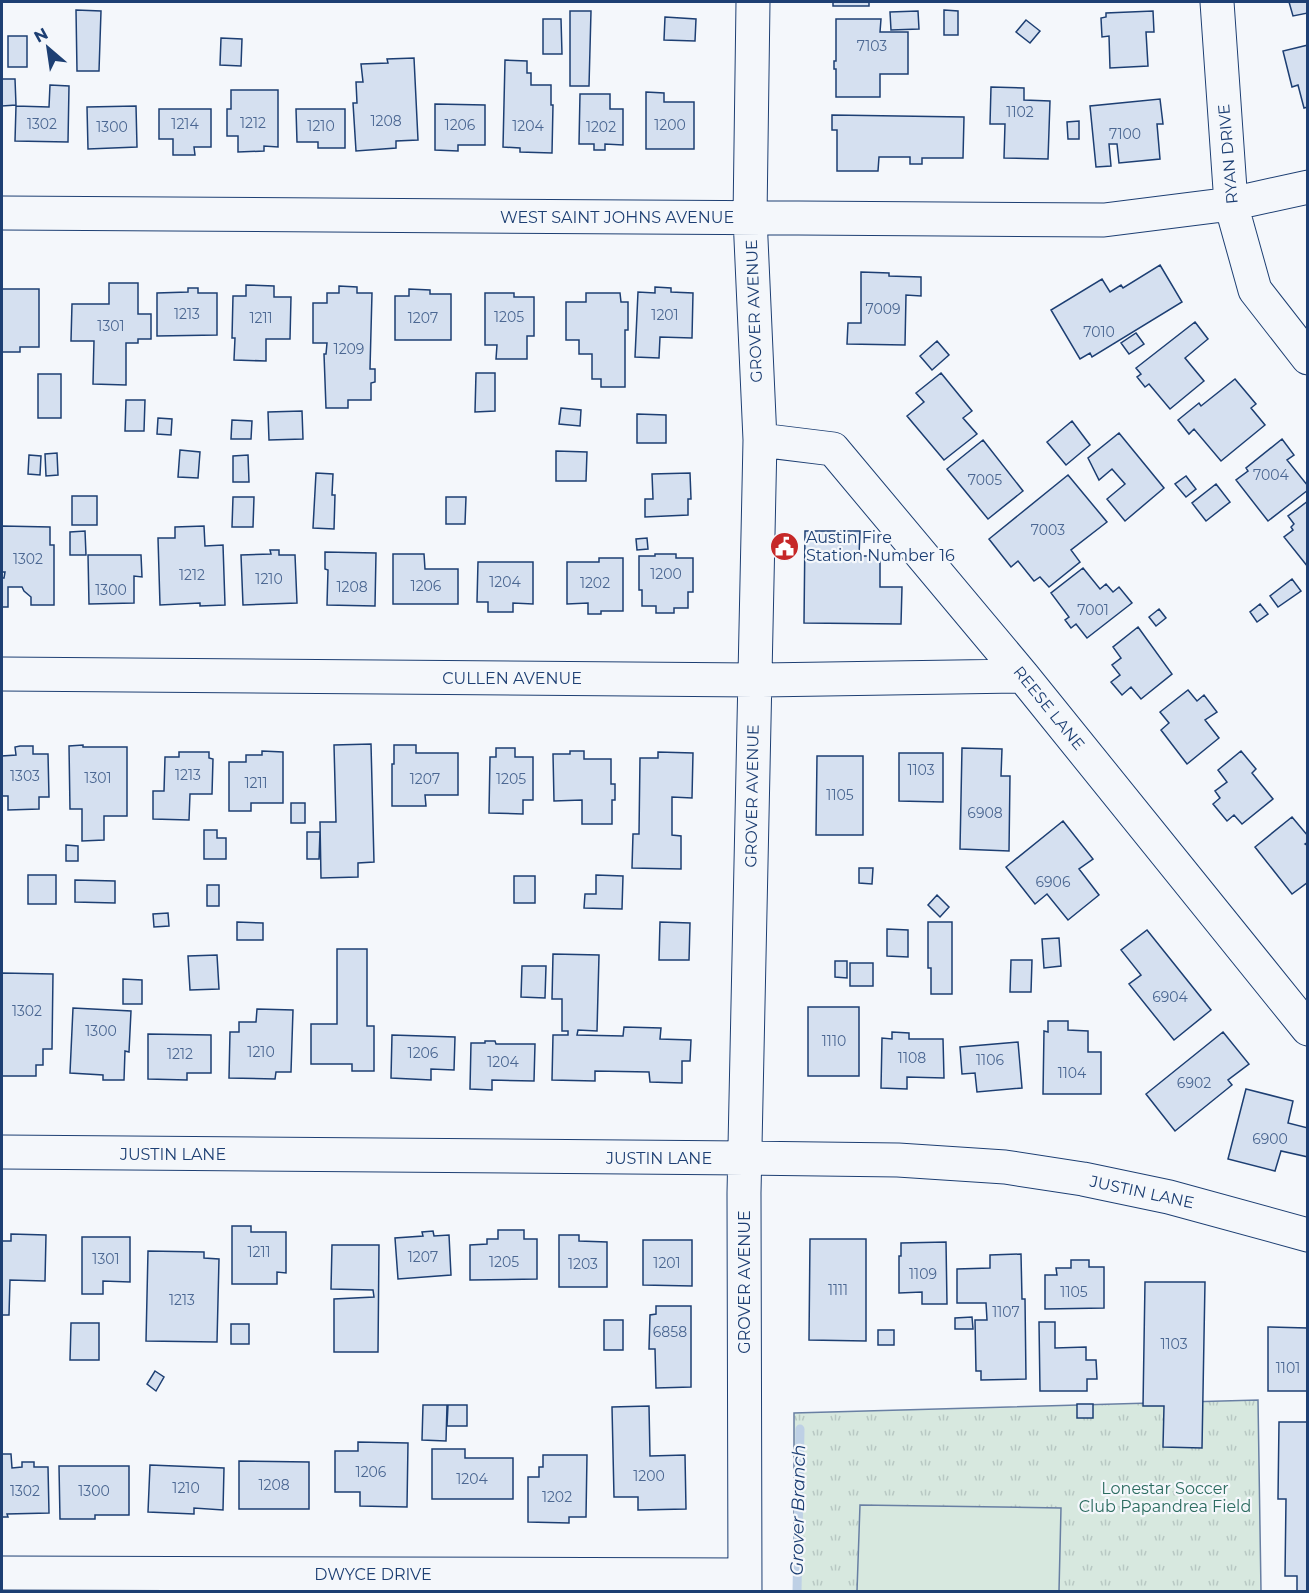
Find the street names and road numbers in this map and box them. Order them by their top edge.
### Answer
street label: RYAN DRIVE [1214,103,1242,205]
street label: WEST SAINT JOHNS AVENUE [500,208,734,227]
street label: GROVER AVENUE [742,239,766,383]
street label: REESE LANE [1009,662,1089,754]
street label: CULLEN AVENUE [442,669,582,688]
street label: GROVER AVENUE [741,724,763,868]
street label: JUSTIN LANE [119,1145,226,1164]
street label: JUSTIN LANE [605,1149,712,1168]
street label: JUSTIN LANE [1087,1171,1196,1212]
street label: GROVER AVENUE [735,1210,754,1354]
street label: DWYCE DRIVE [314,1565,432,1584]

